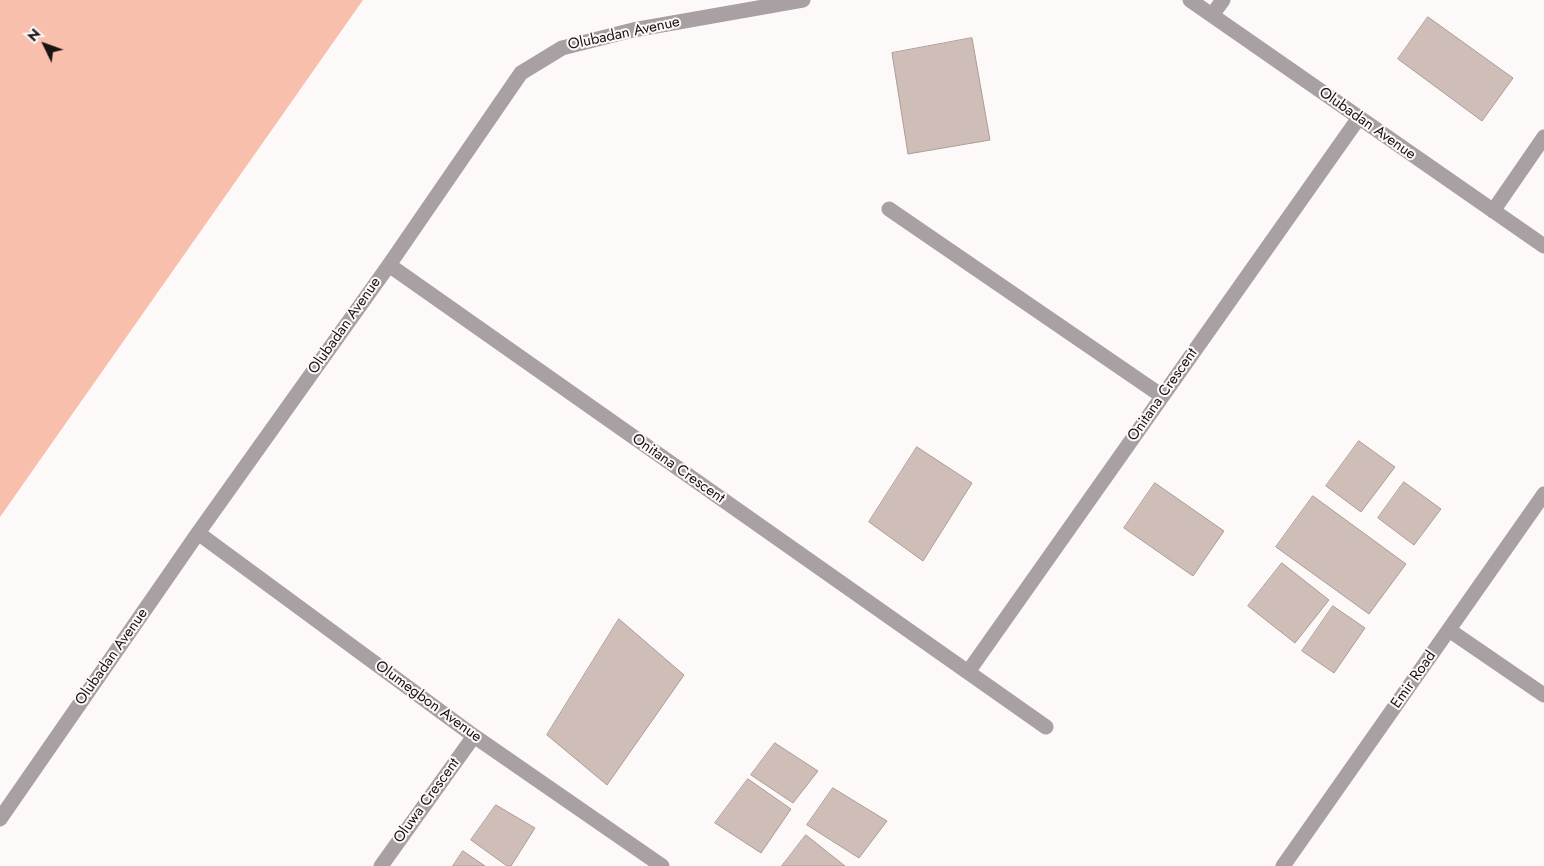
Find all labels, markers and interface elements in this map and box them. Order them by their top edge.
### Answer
street label: Olubadan Avenue [566,13,682,55]
north arrow [20,20,70,70]
text: N [23,24,45,46]
street label: Olubadan Avenue [1315,84,1419,164]
street label: Olubadan Avenue [305,274,385,378]
street label: Onitana Crescent [1124,345,1202,445]
street label: Onitana Crescent [628,430,728,508]
street label: Olubadan Avenue [72,605,152,709]
street label: Emir Road [1388,648,1440,712]
street label: Olumegbon Avenue [371,657,485,747]
street label: Oluwa Crescent [390,755,464,847]

